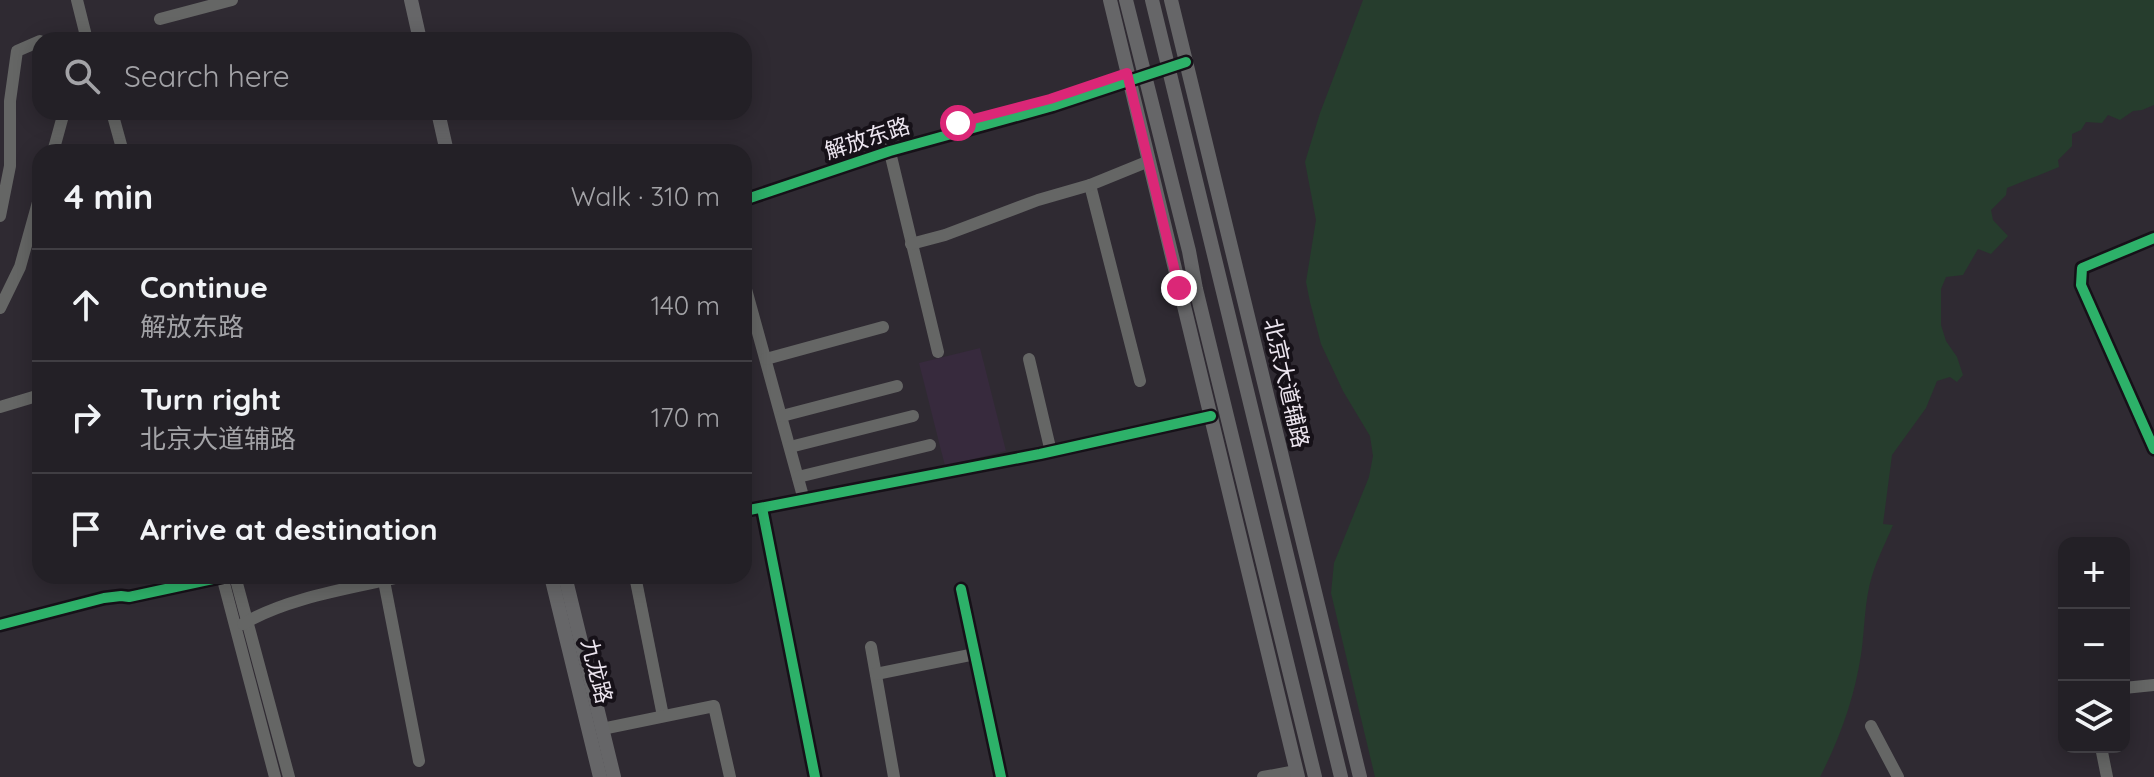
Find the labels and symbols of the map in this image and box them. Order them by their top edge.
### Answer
route start [940,105,976,141]
street label: 解放东路 [821,111,913,165]
route end [1161,270,1197,306]
street label: 北京大道辅路 [1259,316,1315,450]
street label: 九龙路 [575,636,619,706]

